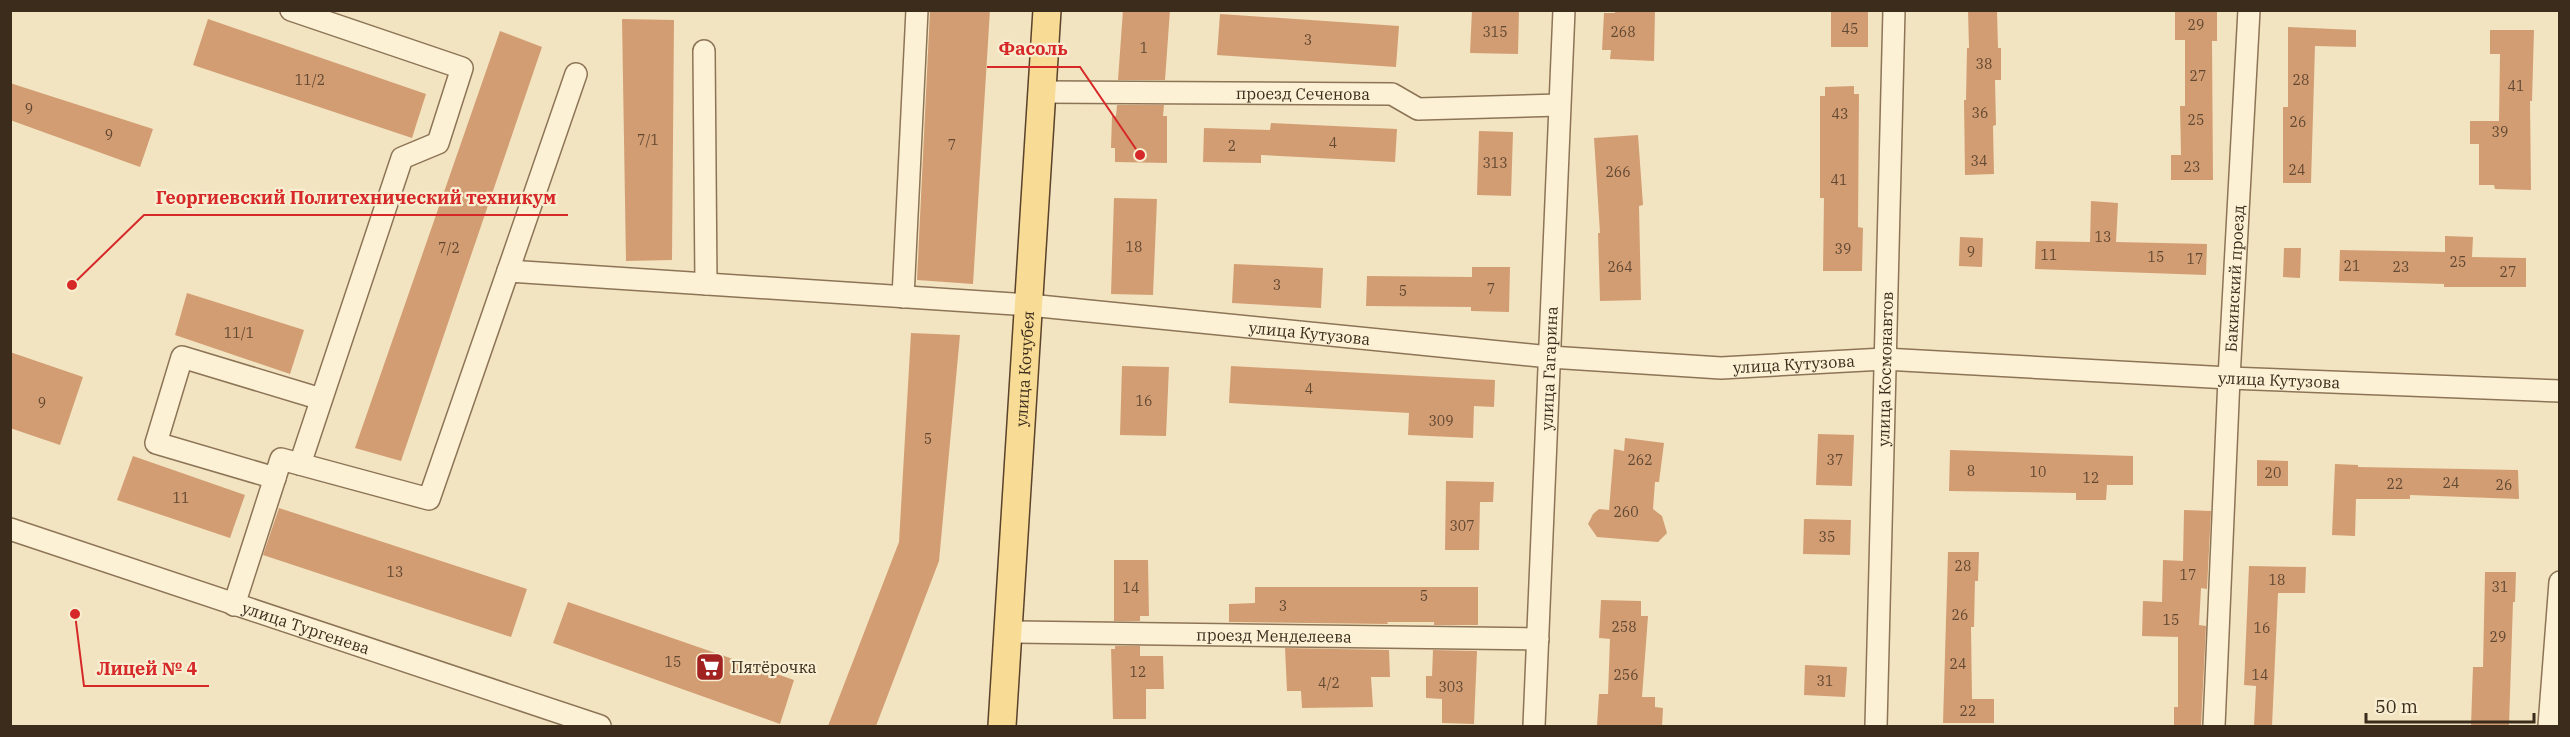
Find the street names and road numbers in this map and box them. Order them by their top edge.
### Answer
street label: проезд Сеченова [1236,83,1370,104]
street label: Бакинский проезд [2220,204,2248,353]
street label: улица Космонавтов [1873,291,1897,447]
street label: улица Гагарина [1536,305,1562,431]
street label: улица Кочубея [1011,310,1038,427]
street label: улица Кутузова [1248,317,1371,349]
street label: улица Кутузова [1732,351,1856,377]
street label: улица Кутузова [2218,367,2341,392]
street label: улица Тургенева [240,597,373,658]
street label: проезд Менделеева [1196,624,1352,647]

